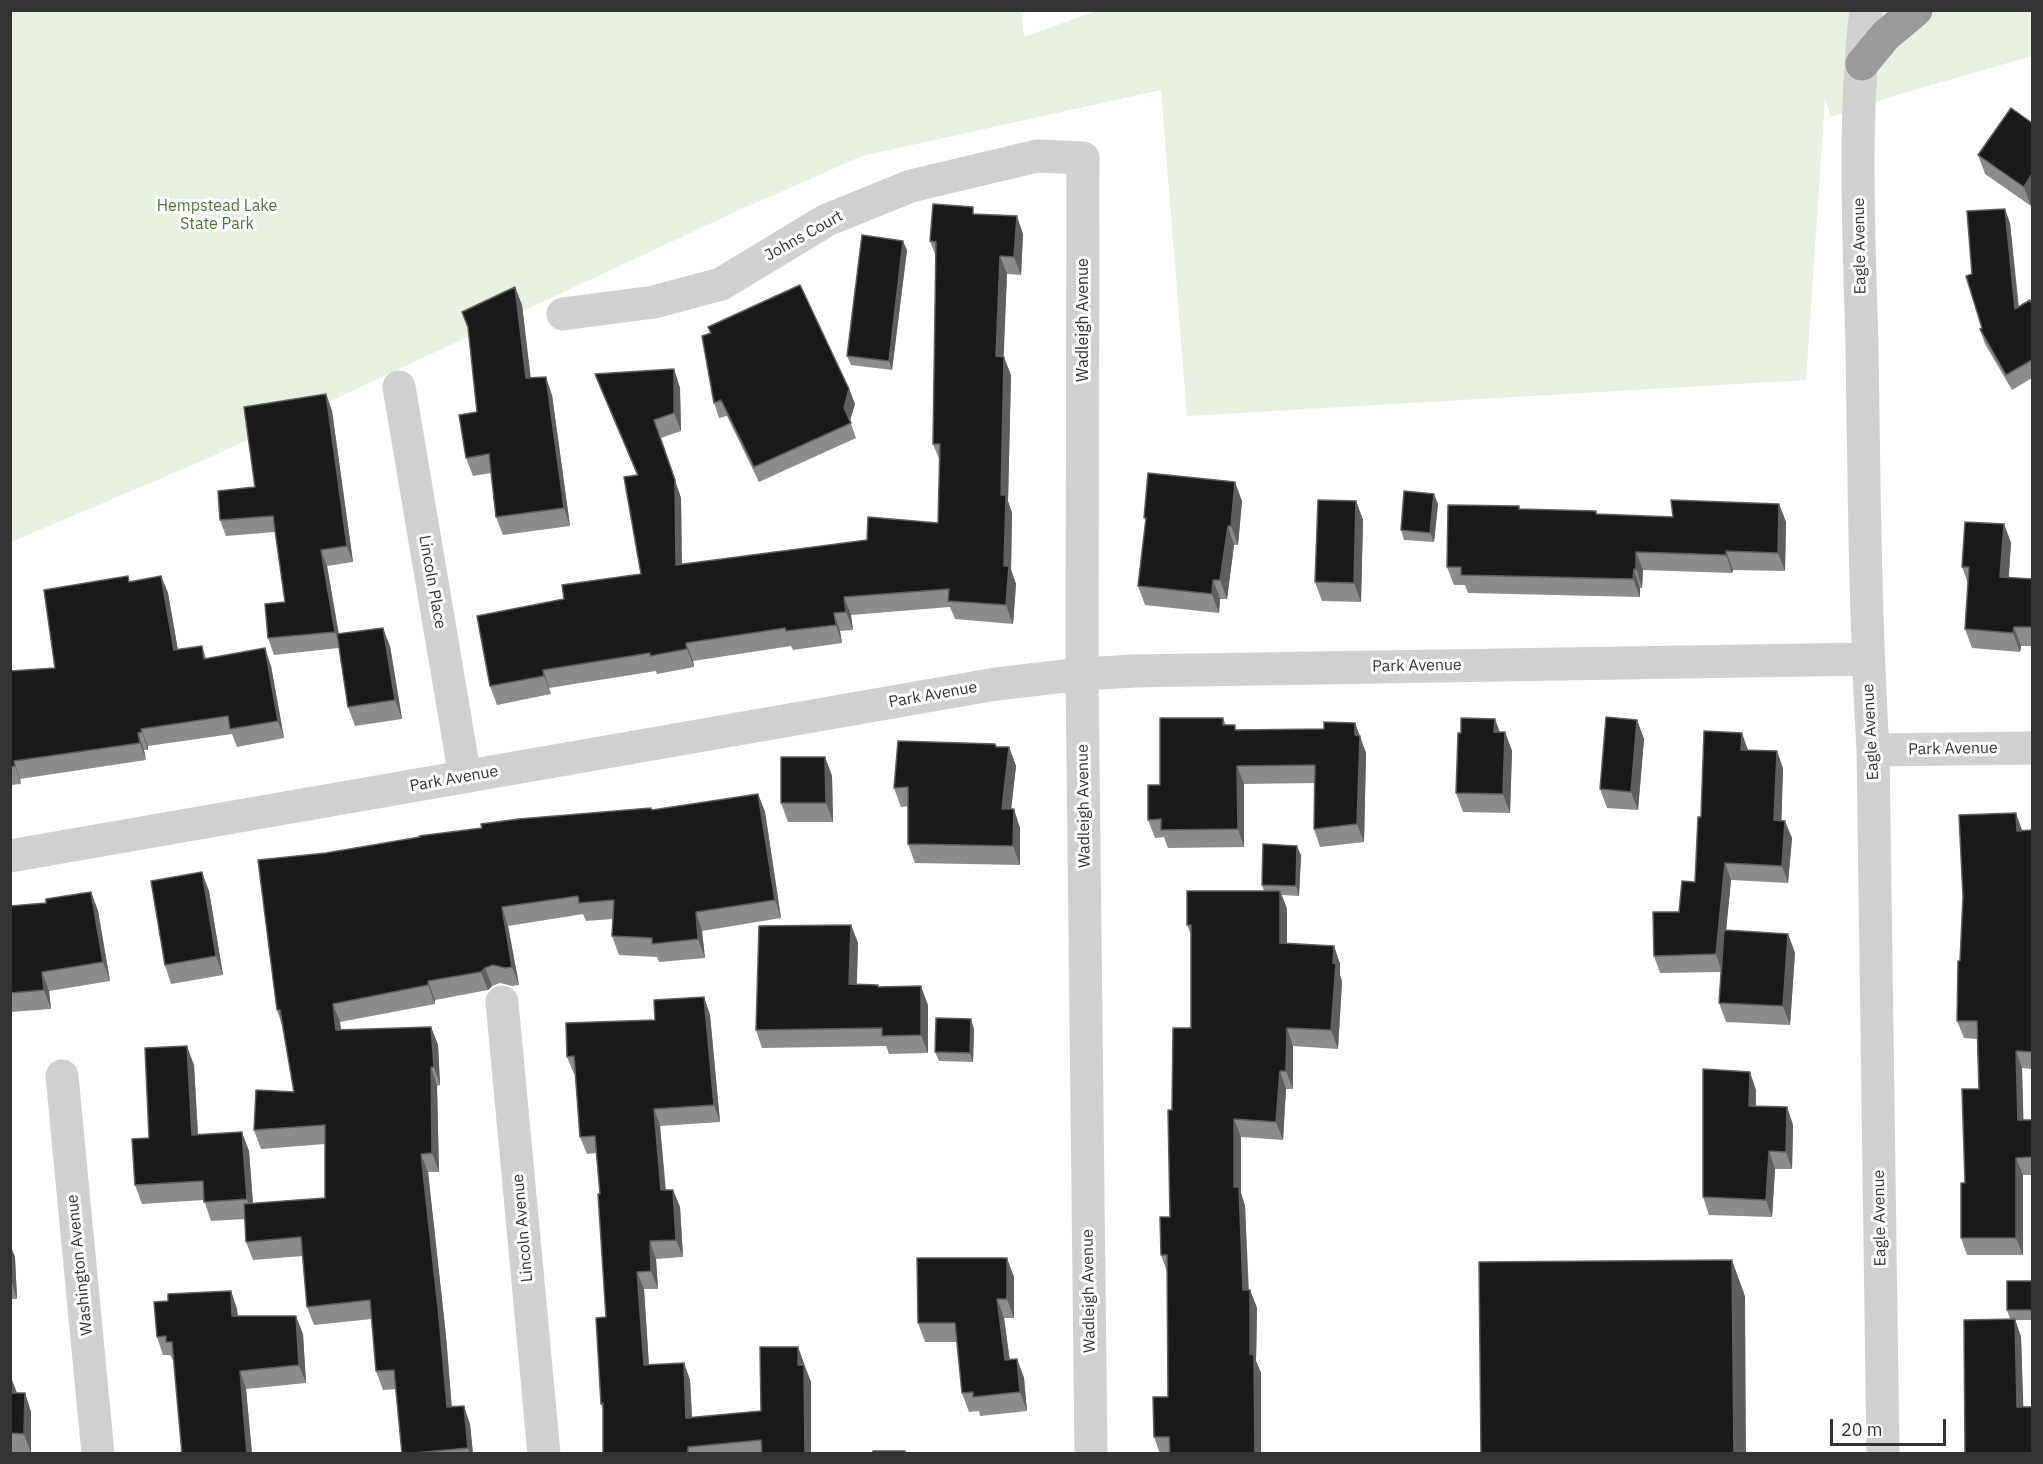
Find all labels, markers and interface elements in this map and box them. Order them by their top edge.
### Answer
park label: Hempstead Lake State Park [157,196,277,234]
street label: Eagle Avenue [1850,198,1870,294]
street label: Johns Court [762,207,846,265]
street label: Wadleigh Avenue [1073,258,1093,382]
street label: Lincoln Place [414,534,450,630]
street label: Park Avenue [1372,656,1462,676]
street label: Park Avenue [887,678,979,712]
street label: Eagle Avenue [1859,683,1883,781]
street label: Park Avenue [1908,739,1998,759]
street label: Wadleigh Avenue [1073,744,1095,868]
street label: Park Avenue [408,762,500,796]
street label: Eagle Avenue [1870,1170,1890,1266]
street label: Lincoln Avenue [509,1173,537,1283]
street label: Washington Avenue [63,1193,97,1337]
street label: Wadleigh Avenue [1078,1229,1100,1353]
scale bar [1833,1407,1948,1445]
text: 20 m [1841,1418,1883,1441]

